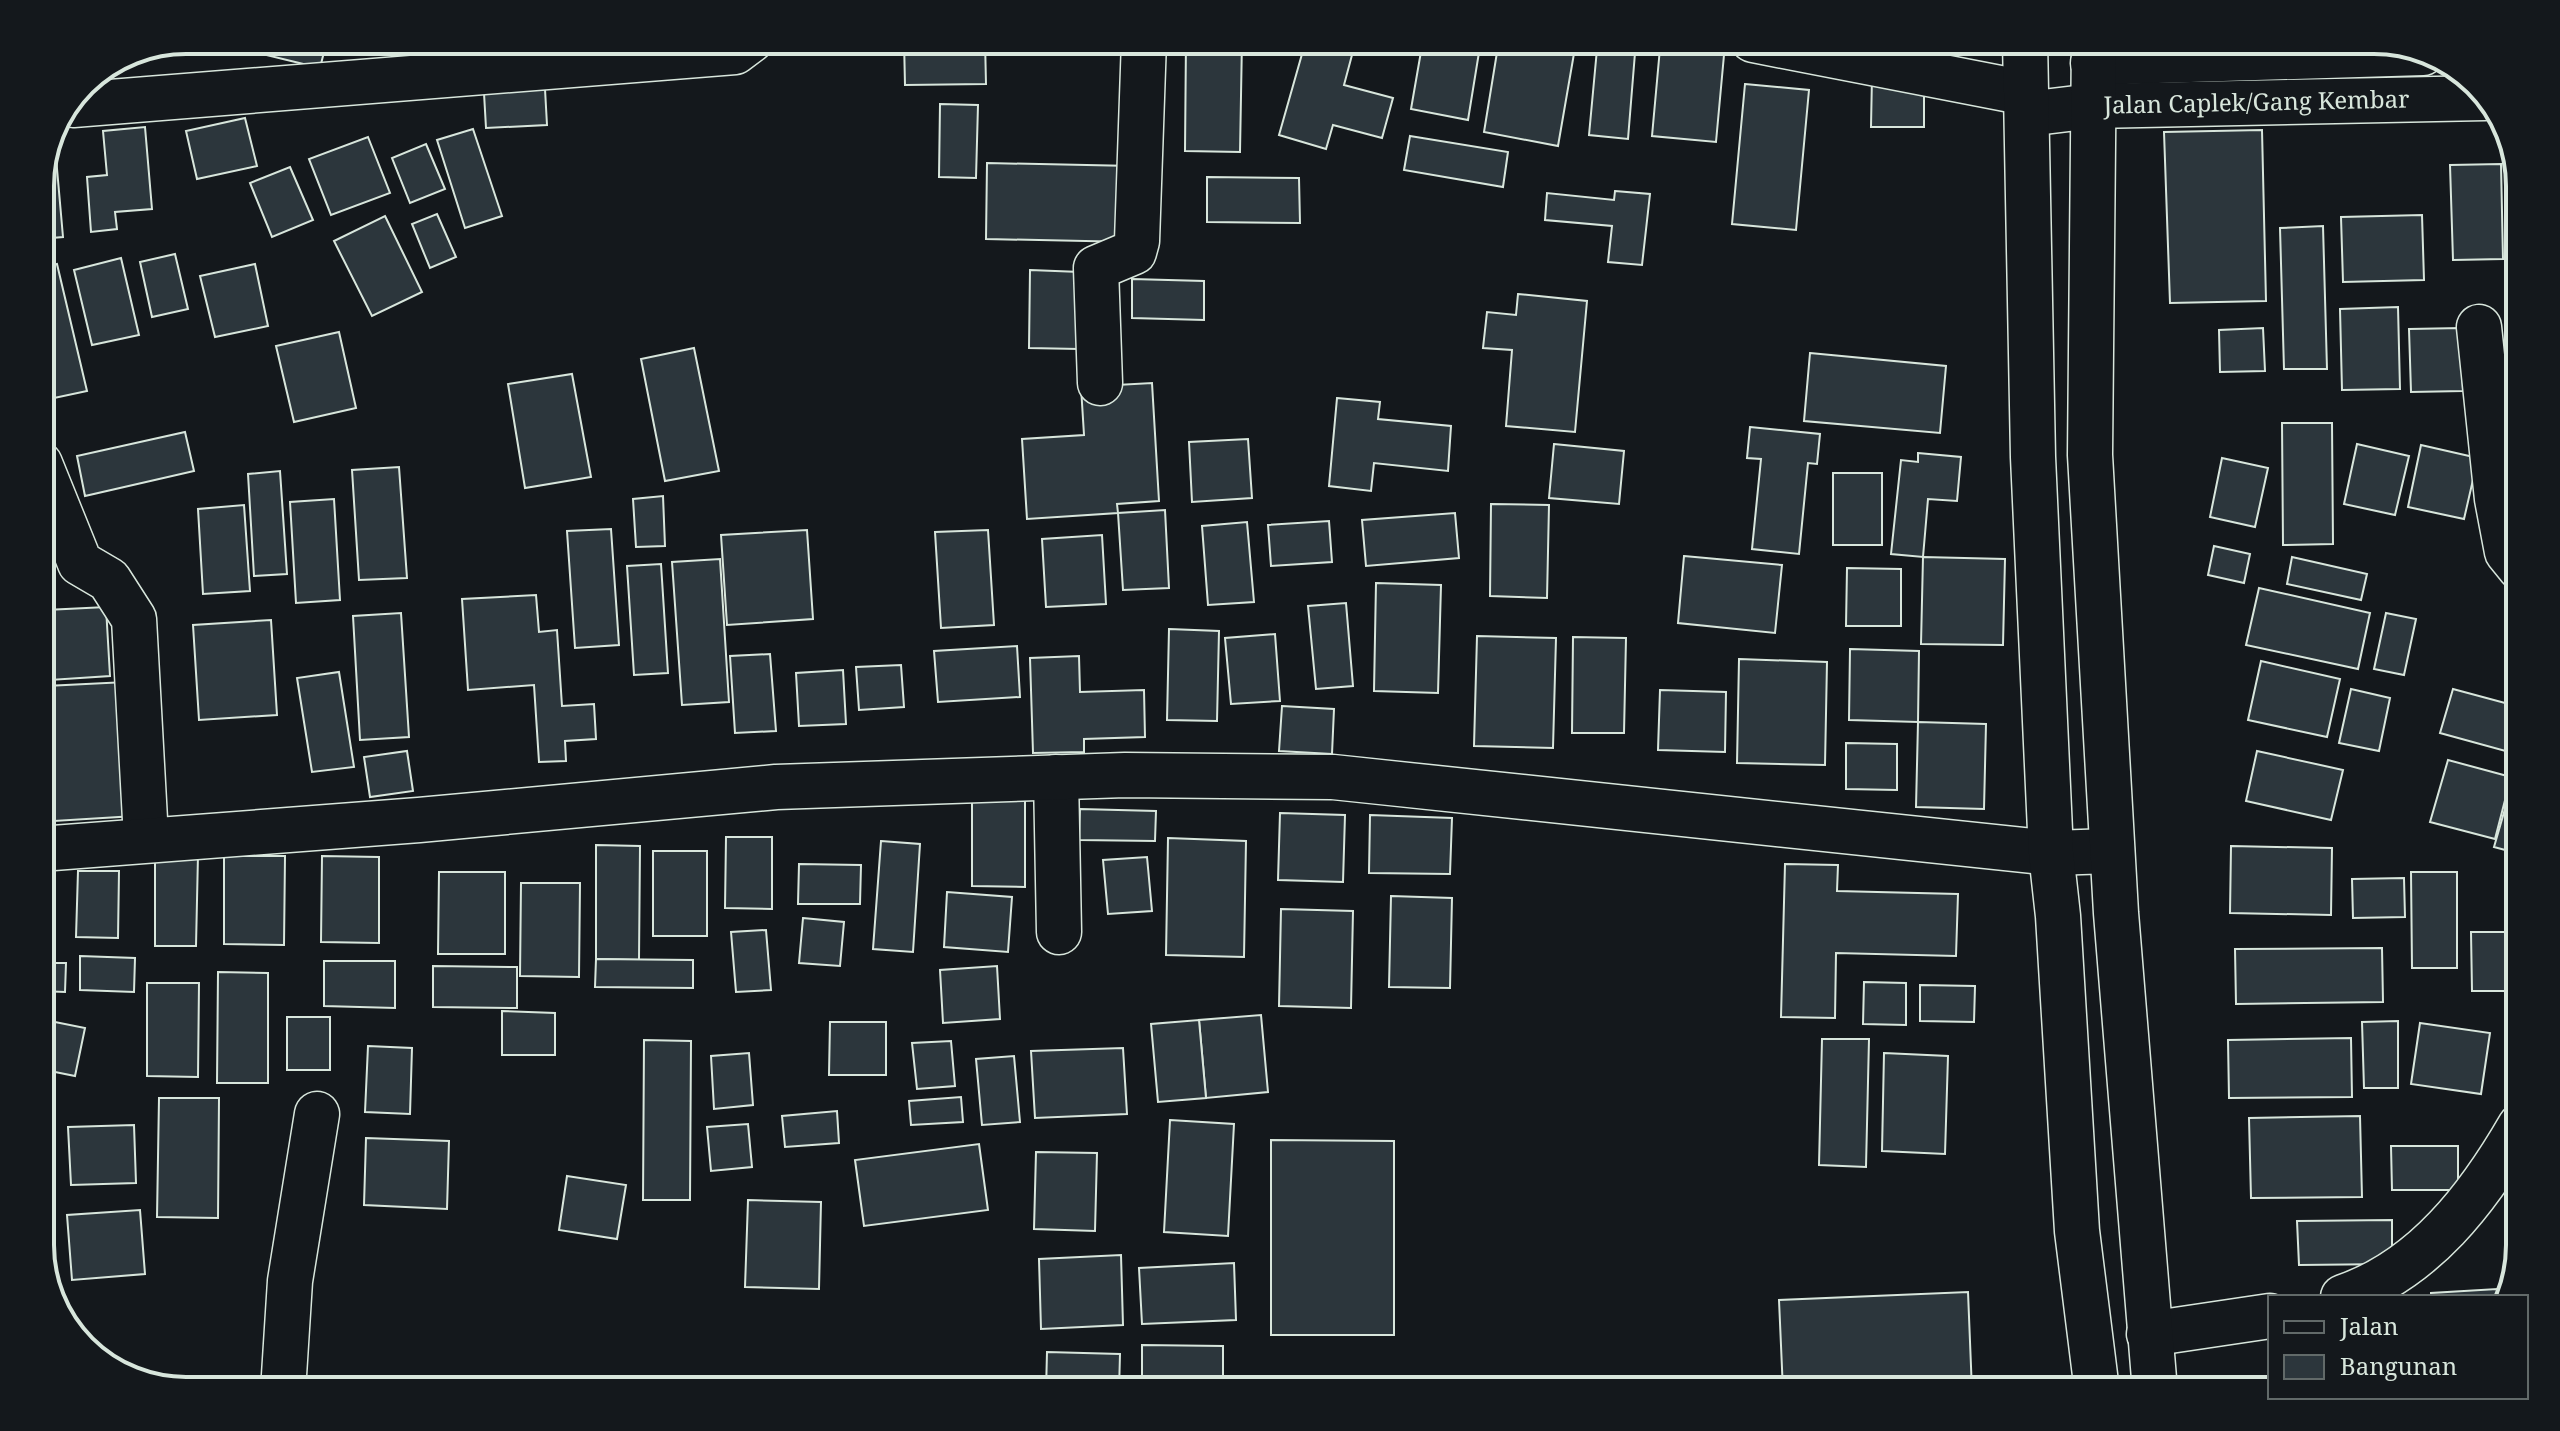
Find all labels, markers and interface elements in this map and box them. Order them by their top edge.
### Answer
street label: Jalan Caplek/Gang Kembar [2102,82,2410,121]
legend [2268,1295,2528,1399]
text: Jalan [2339,1309,2399,1342]
text: Bangunan [2340,1349,2457,1382]

